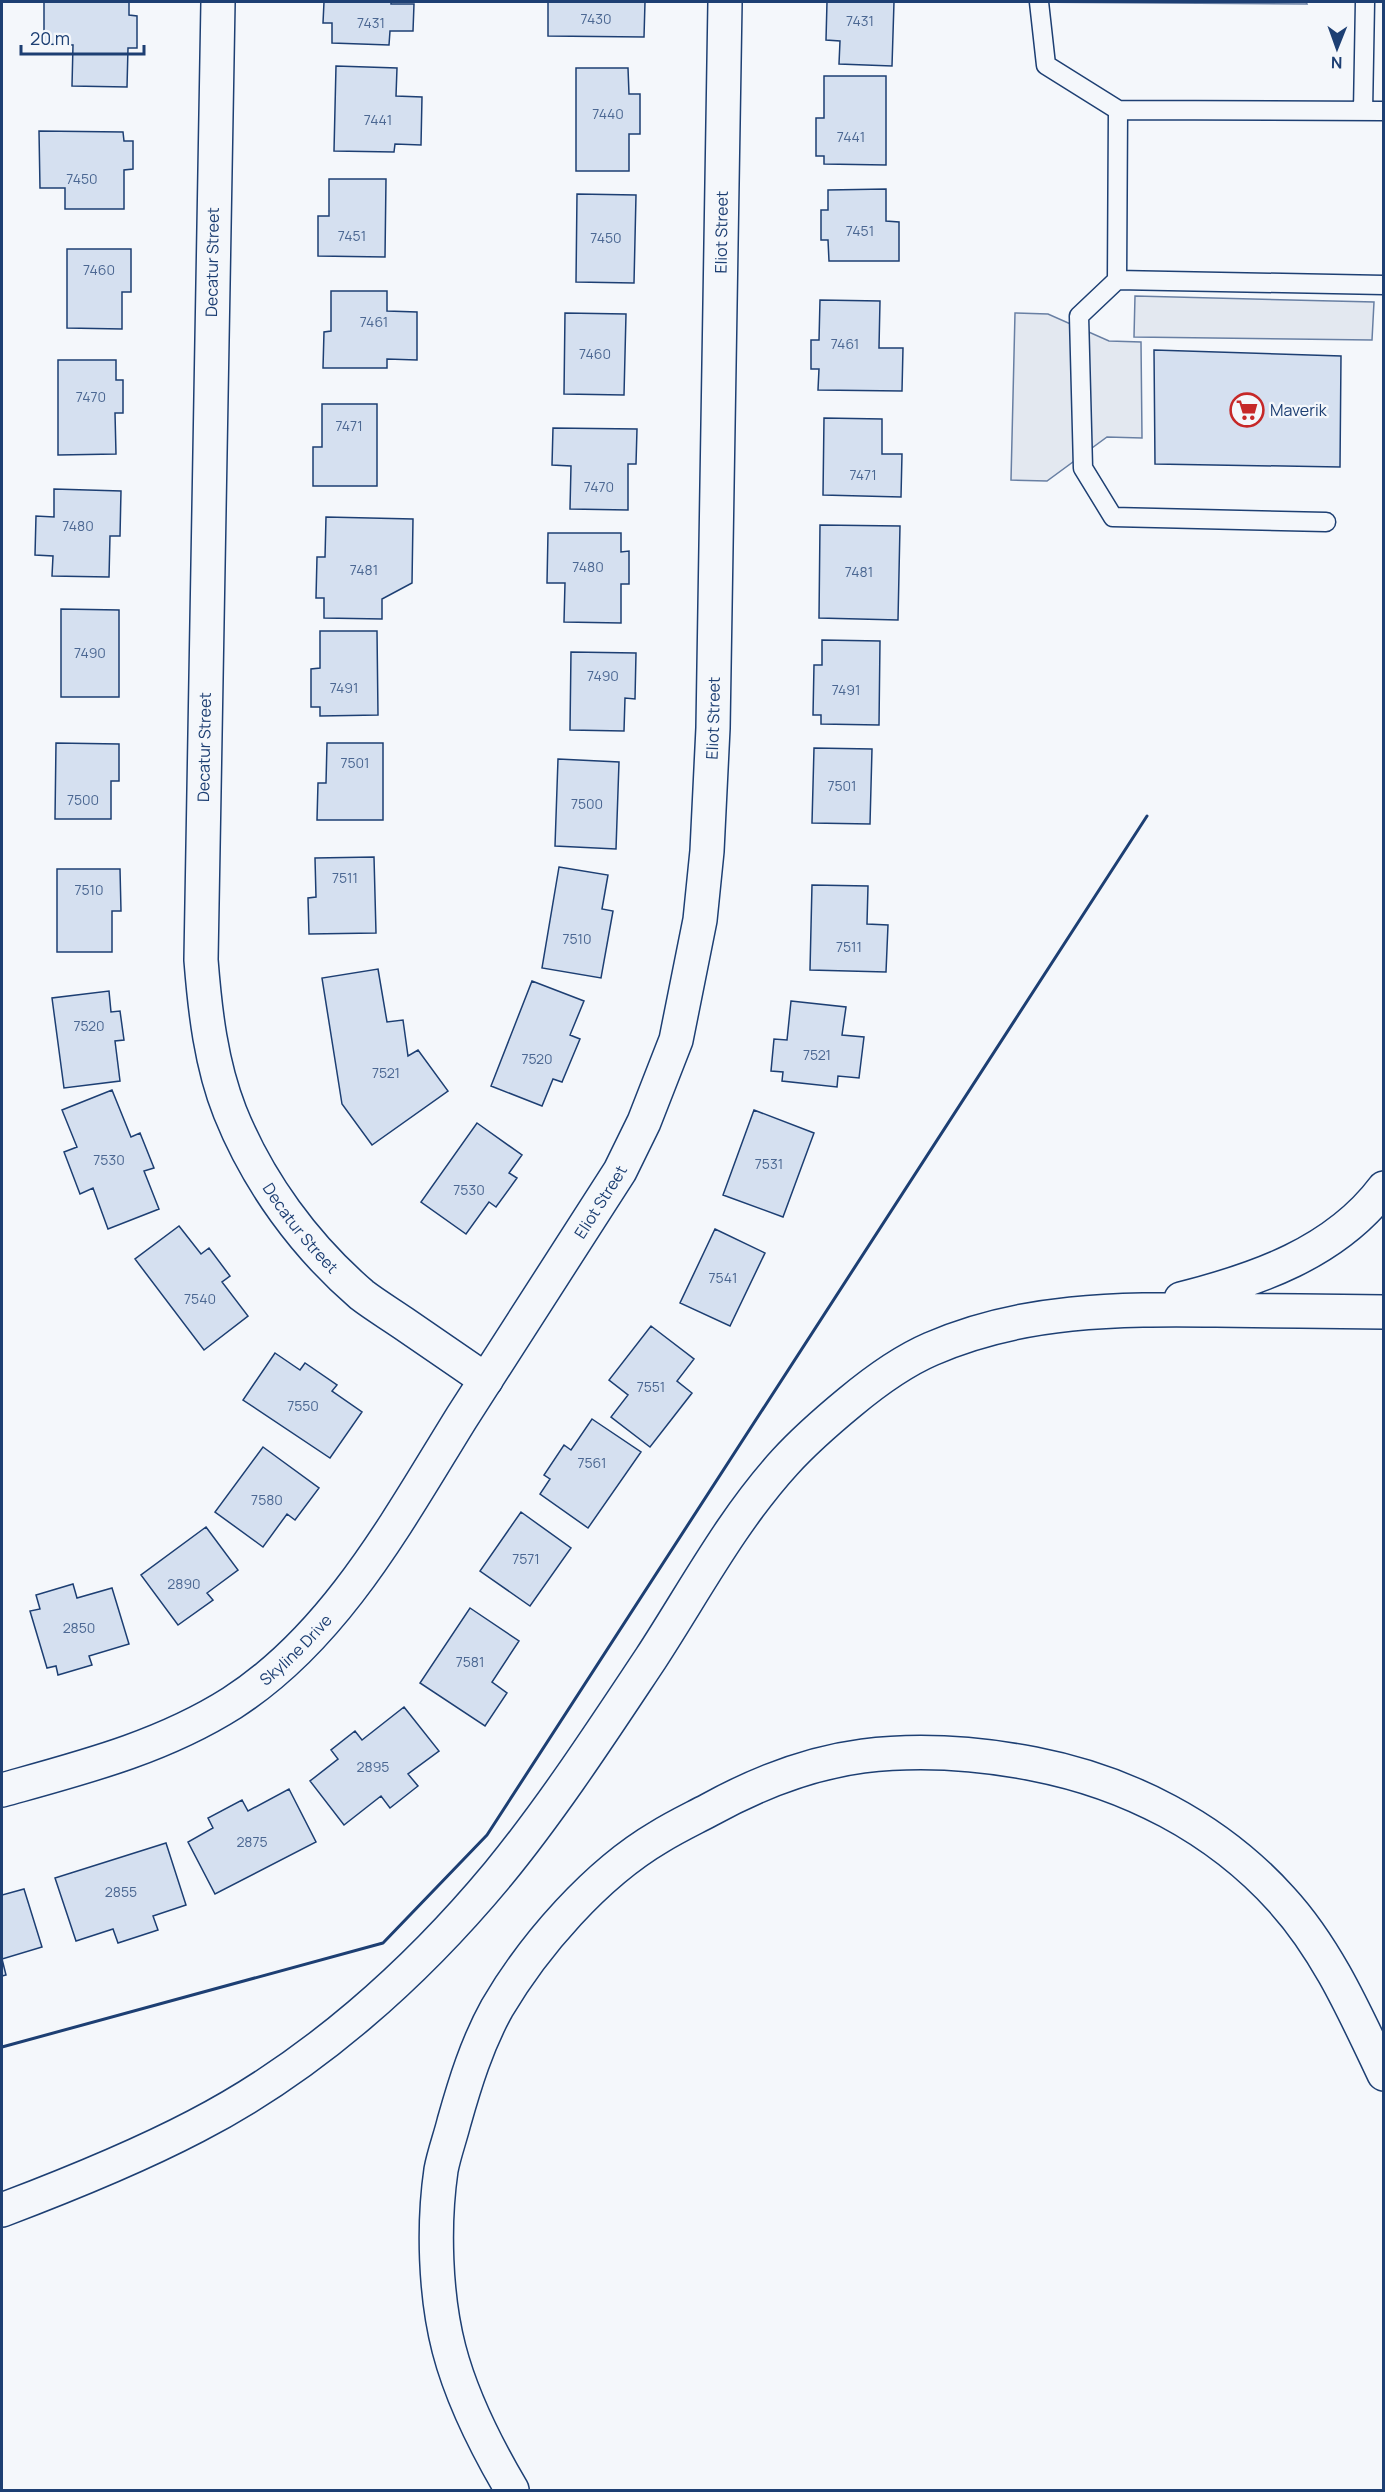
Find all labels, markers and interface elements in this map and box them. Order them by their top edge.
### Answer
house number: 7430 [580,9,612,28]
house number: 7431 [846,11,874,30]
house number: 7431 [357,13,385,32]
scale bar [21,18,144,56]
north arrow [1307,18,1367,78]
text: 20 m [30,26,70,50]
text: N [1331,52,1343,74]
house number: 7440 [592,104,624,123]
house number: 7441 [364,110,392,129]
house number: 7441 [837,127,865,146]
house number: 7450 [66,169,98,188]
street label: Eliot Street [710,191,733,274]
street label: Decatur Street [200,207,224,317]
house number: 7451 [846,221,874,240]
house number: 7451 [338,226,366,245]
house number: 7450 [590,228,622,247]
house number: 7460 [83,260,115,279]
house number: 7461 [360,312,388,331]
house number: 7461 [831,334,859,353]
house number: 7460 [579,344,611,363]
house number: 7470 [76,387,106,406]
supermarket icon: Maverik [1229,392,1265,428]
place label: Maverik [1270,399,1328,421]
house number: 7471 [335,416,363,435]
house number: 7471 [849,465,877,484]
house number: 7470 [584,477,614,496]
house number: 7480 [62,516,94,535]
house number: 7480 [572,557,604,576]
house number: 7481 [350,560,378,579]
house number: 7481 [845,562,873,581]
house number: 7490 [74,643,106,662]
house number: 7490 [587,666,619,685]
street label: Eliot Street [700,676,725,760]
house number: 7491 [330,678,358,697]
house number: 7491 [832,680,860,699]
street label: Decatur Street [192,692,216,802]
house number: 7501 [340,753,370,772]
house number: 7501 [827,776,857,795]
house number: 7500 [67,790,99,809]
house number: 7500 [571,794,603,813]
house number: 7511 [332,868,358,887]
house number: 7510 [74,880,104,899]
house number: 7510 [562,929,592,948]
house number: 7511 [836,937,862,956]
house number: 7520 [73,1016,105,1035]
house number: 7521 [803,1045,831,1064]
house number: 7520 [521,1049,553,1068]
house number: 7521 [372,1063,400,1082]
house number: 7530 [93,1150,125,1169]
house number: 7531 [755,1154,783,1173]
street label: Eliot Street [569,1162,632,1243]
street label: Decatur Street [258,1179,343,1278]
house number: 7530 [453,1180,485,1199]
house number: 7541 [709,1268,737,1287]
house number: 7540 [184,1289,216,1308]
house number: 7551 [637,1377,665,1396]
house number: 7550 [287,1396,319,1415]
house number: 7561 [577,1453,607,1472]
house number: 7580 [251,1490,283,1509]
house number: 7571 [512,1549,540,1568]
house number: 2890 [167,1574,201,1593]
street label: Skyline Drive [255,1609,337,1690]
house number: 2850 [63,1618,95,1637]
house number: 7581 [456,1652,484,1671]
house number: 2895 [357,1757,389,1776]
house number: 2875 [236,1832,268,1851]
house number: 2855 [105,1882,137,1901]

